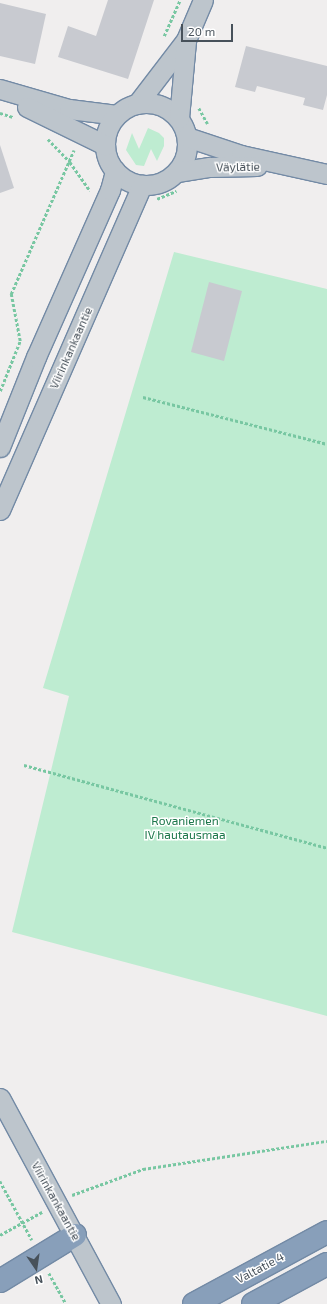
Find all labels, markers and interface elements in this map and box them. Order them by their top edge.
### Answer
scale bar [183,16,235,42]
text: 20 m [188,24,215,38]
street label: Väylätie [216,159,260,175]
street label: Viirinkankaantie [47,305,95,391]
park label: Rovaniemen IV hautausmaa [144,814,226,842]
street label: Viirinkankaantie [28,1159,84,1243]
north arrow [16,1248,56,1288]
street label: Valtatie 4 [234,1249,286,1287]
text: N [33,1273,44,1287]

